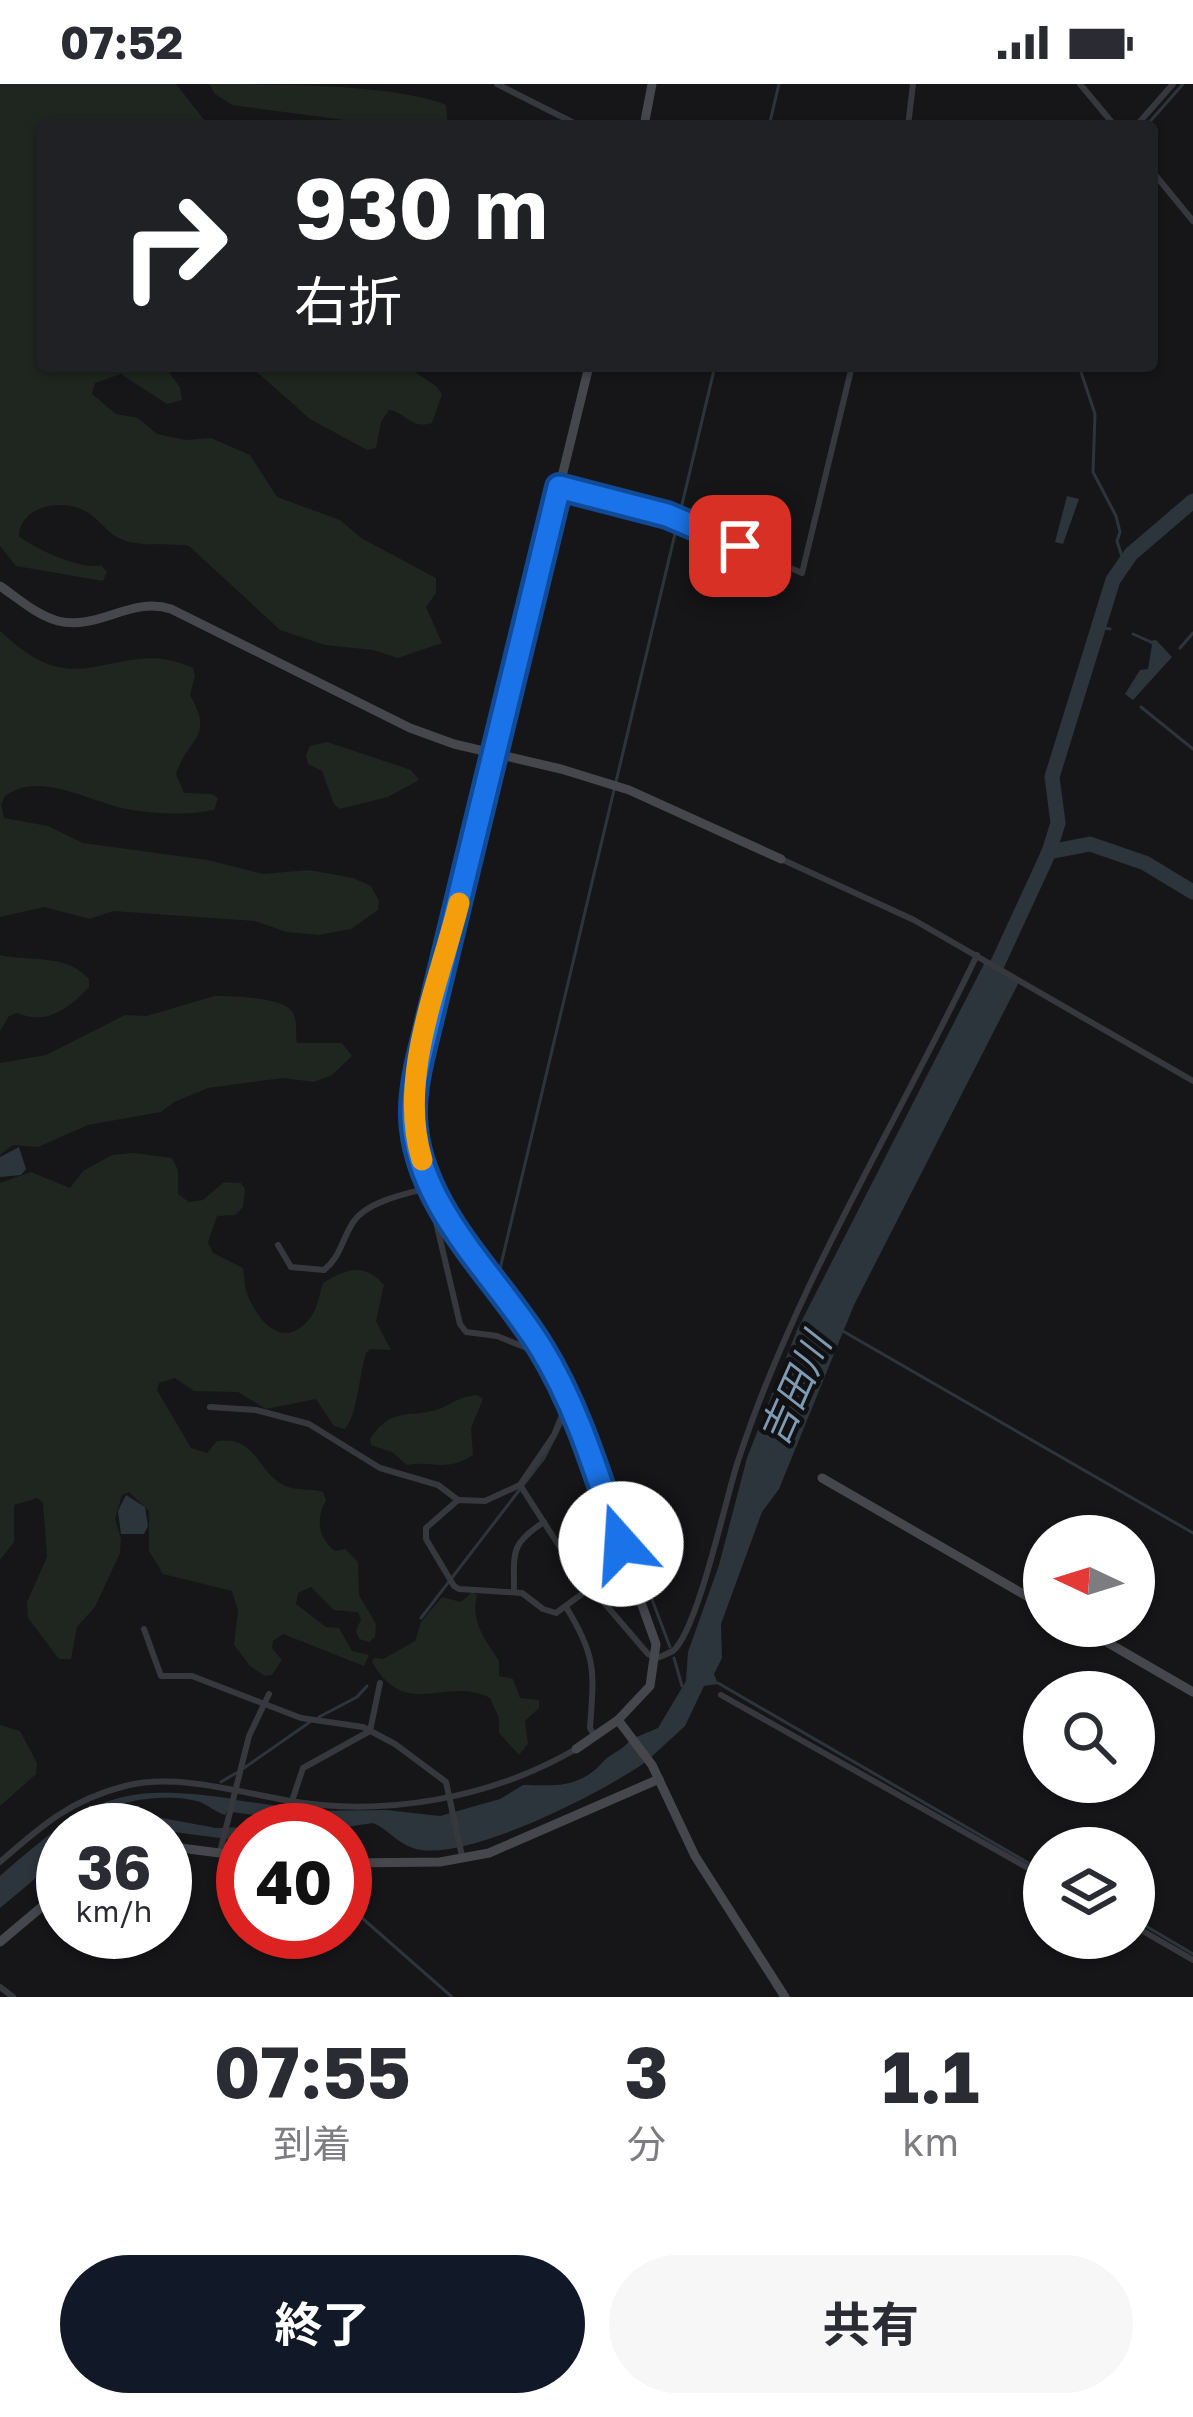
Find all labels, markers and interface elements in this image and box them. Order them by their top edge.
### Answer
text: 07:52 [60,15,183,69]
text: 930 m [294,157,548,257]
icon: right [96,168,252,324]
text: 右折 [294,268,402,333]
pin [689,495,791,597]
icon: arrive [707,513,773,579]
water label: 吉田川 [749,1322,841,1452]
position arrow [558,1481,684,1607]
north arrow [1023,1515,1155,1647]
map controls [1023,1515,1155,1959]
button: search [1023,1671,1155,1803]
speed limit sign: 40 [216,1803,372,1959]
button: layers [1023,1827,1155,1959]
text: 36 [77,1830,151,1902]
text: km/h [76,1893,152,1929]
text: 07:55 [214,2027,411,2114]
text: 3 [624,2027,668,2114]
text: 1.1 [882,2032,979,2119]
text: km [902,2118,959,2165]
text: 到着 [273,2120,351,2167]
text: 分 [627,2120,666,2167]
button: 終了 [60,2255,585,2393]
button: 共有 [609,2255,1133,2393]

